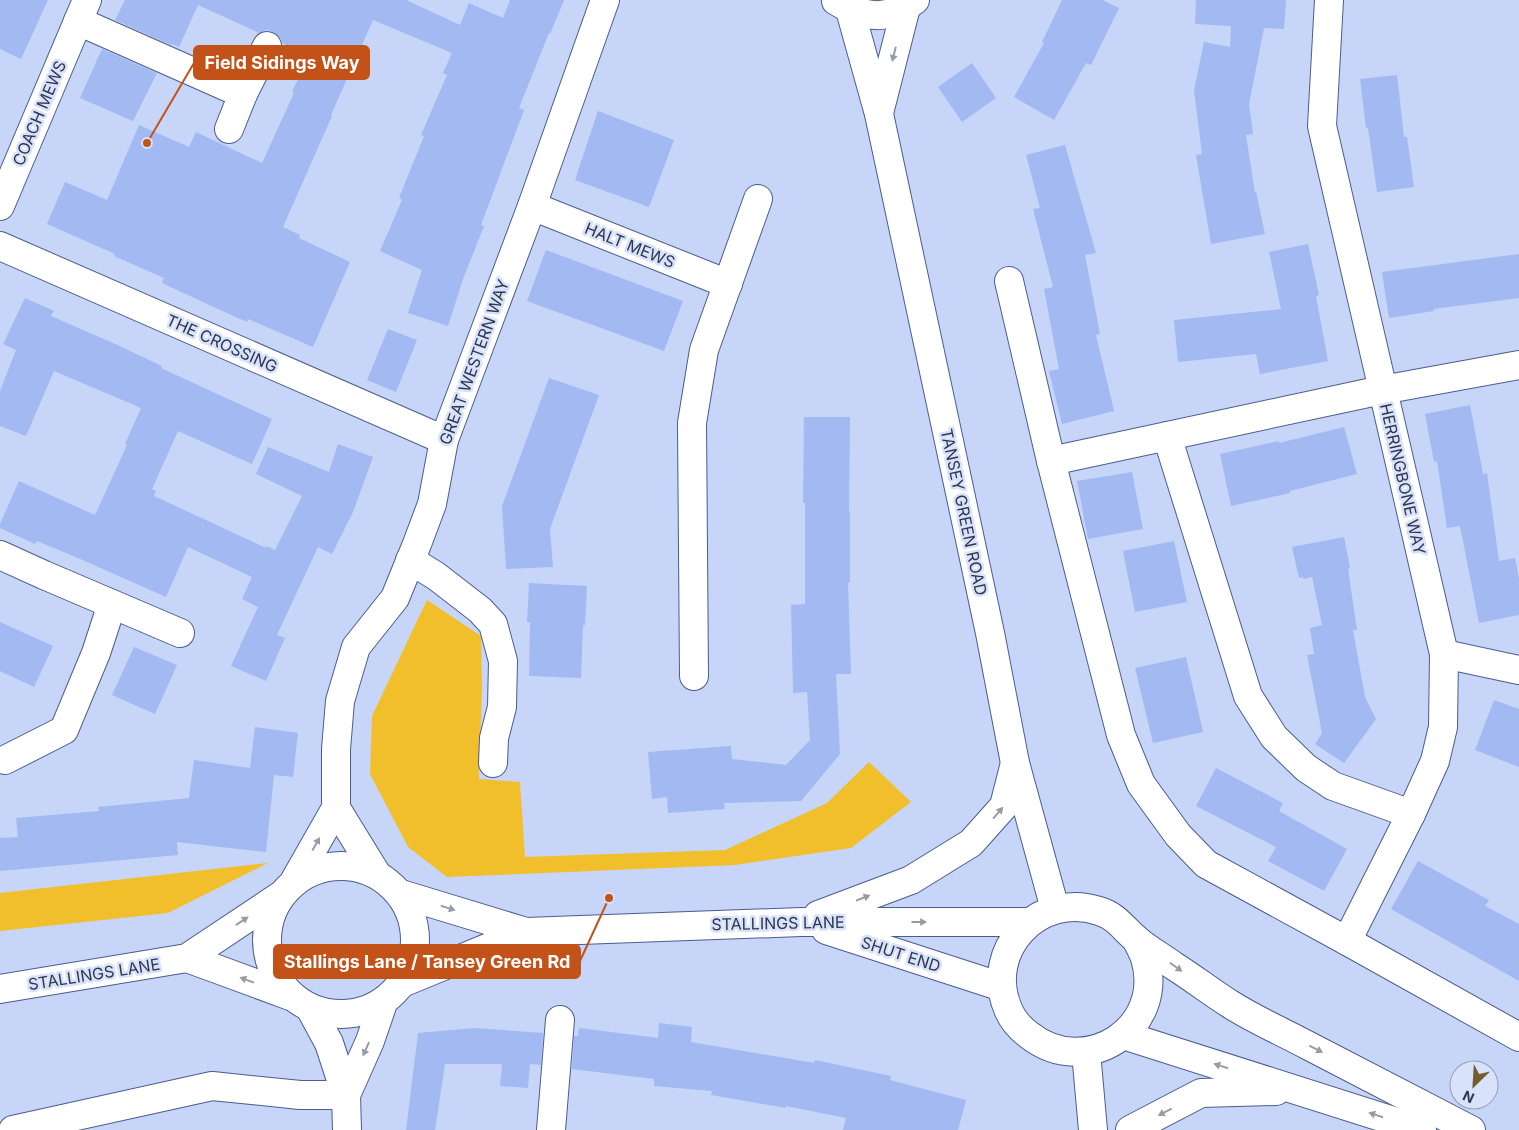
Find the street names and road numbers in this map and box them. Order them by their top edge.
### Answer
street label: COACH MEWS [8,58,70,168]
street label: HALT MEWS [582,218,678,272]
street label: GREAT WESTERN WAY [435,277,513,447]
street label: THE CROSSING [163,310,281,376]
street label: HERRINGBONE WAY [1376,401,1430,557]
street label: TANSEY GREEN ROAD [937,427,991,597]
street label: STALLINGS LANE [711,912,845,934]
street label: SHUT END [859,932,943,976]
street label: STALLINGS LANE [27,954,161,994]

